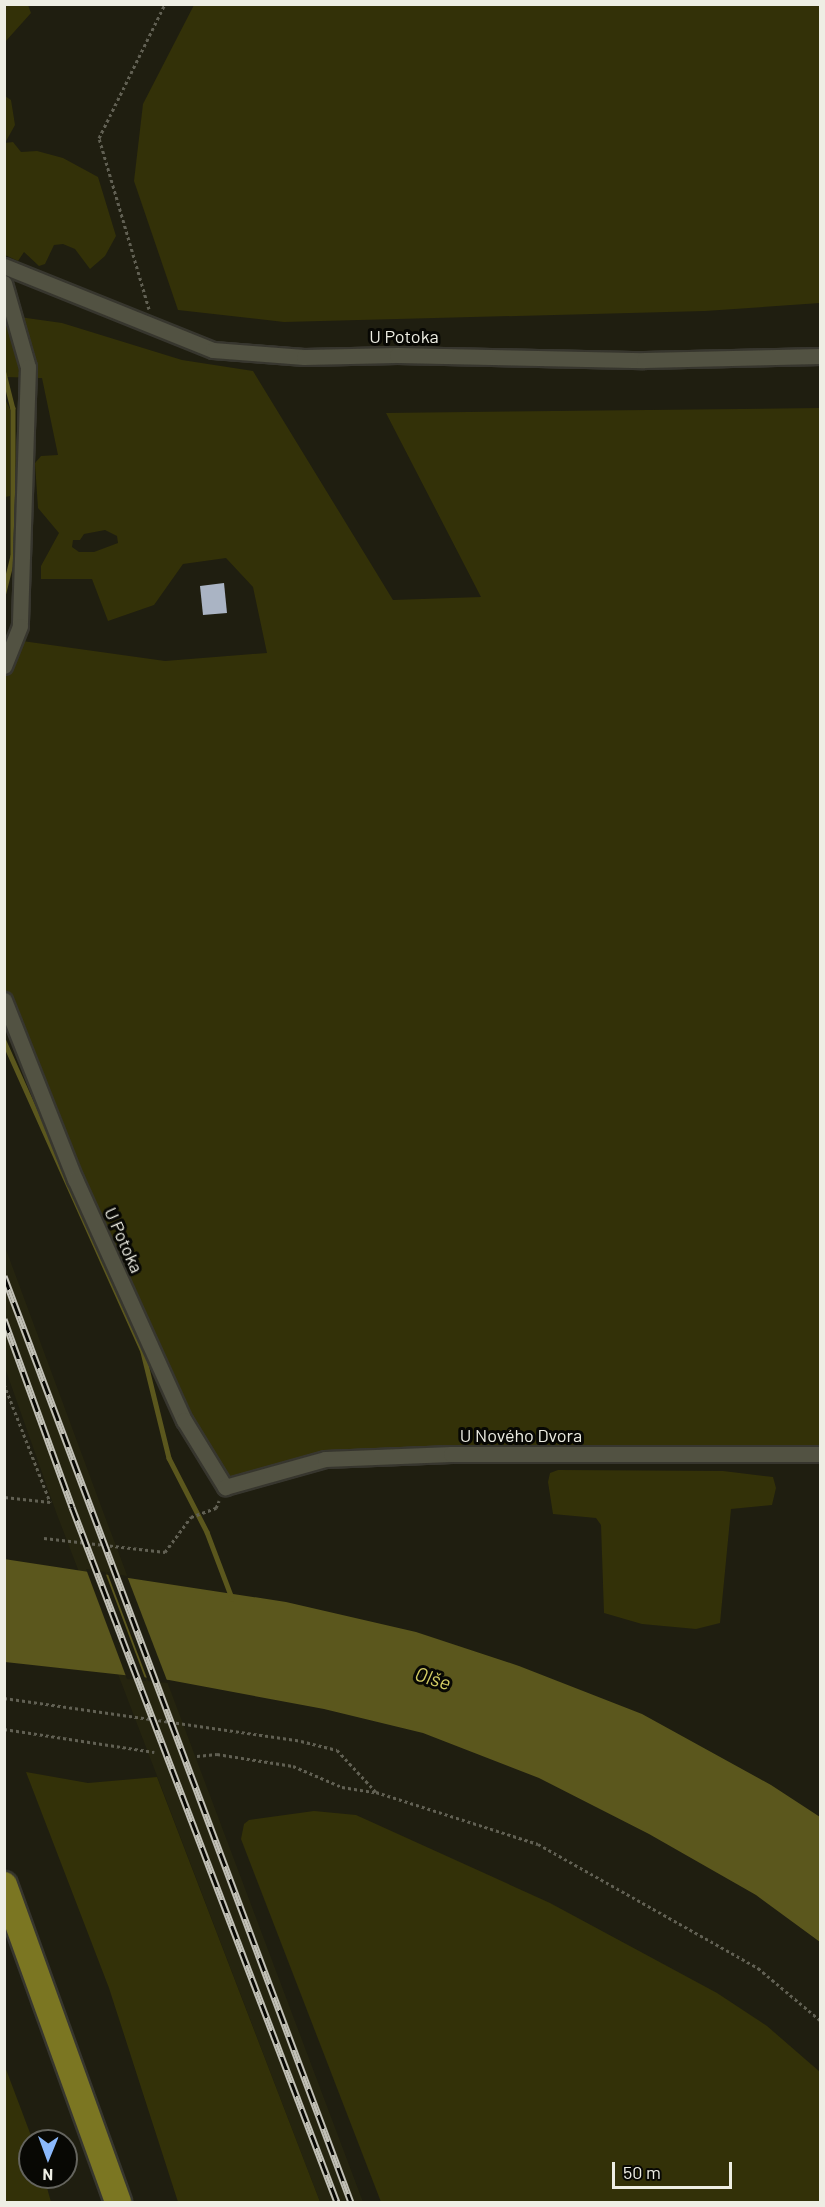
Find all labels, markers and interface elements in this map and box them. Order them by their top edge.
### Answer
street label: U Potoka [369,325,439,347]
street label: U Potoka [100,1204,148,1276]
street label: U Nového Dvora [460,1424,582,1446]
water label: Olše [412,1661,454,1695]
north arrow [18,2129,78,2189]
scale bar [615,2150,735,2188]
text: 50 m [623,2161,661,2183]
text: N [42,2166,53,2185]

